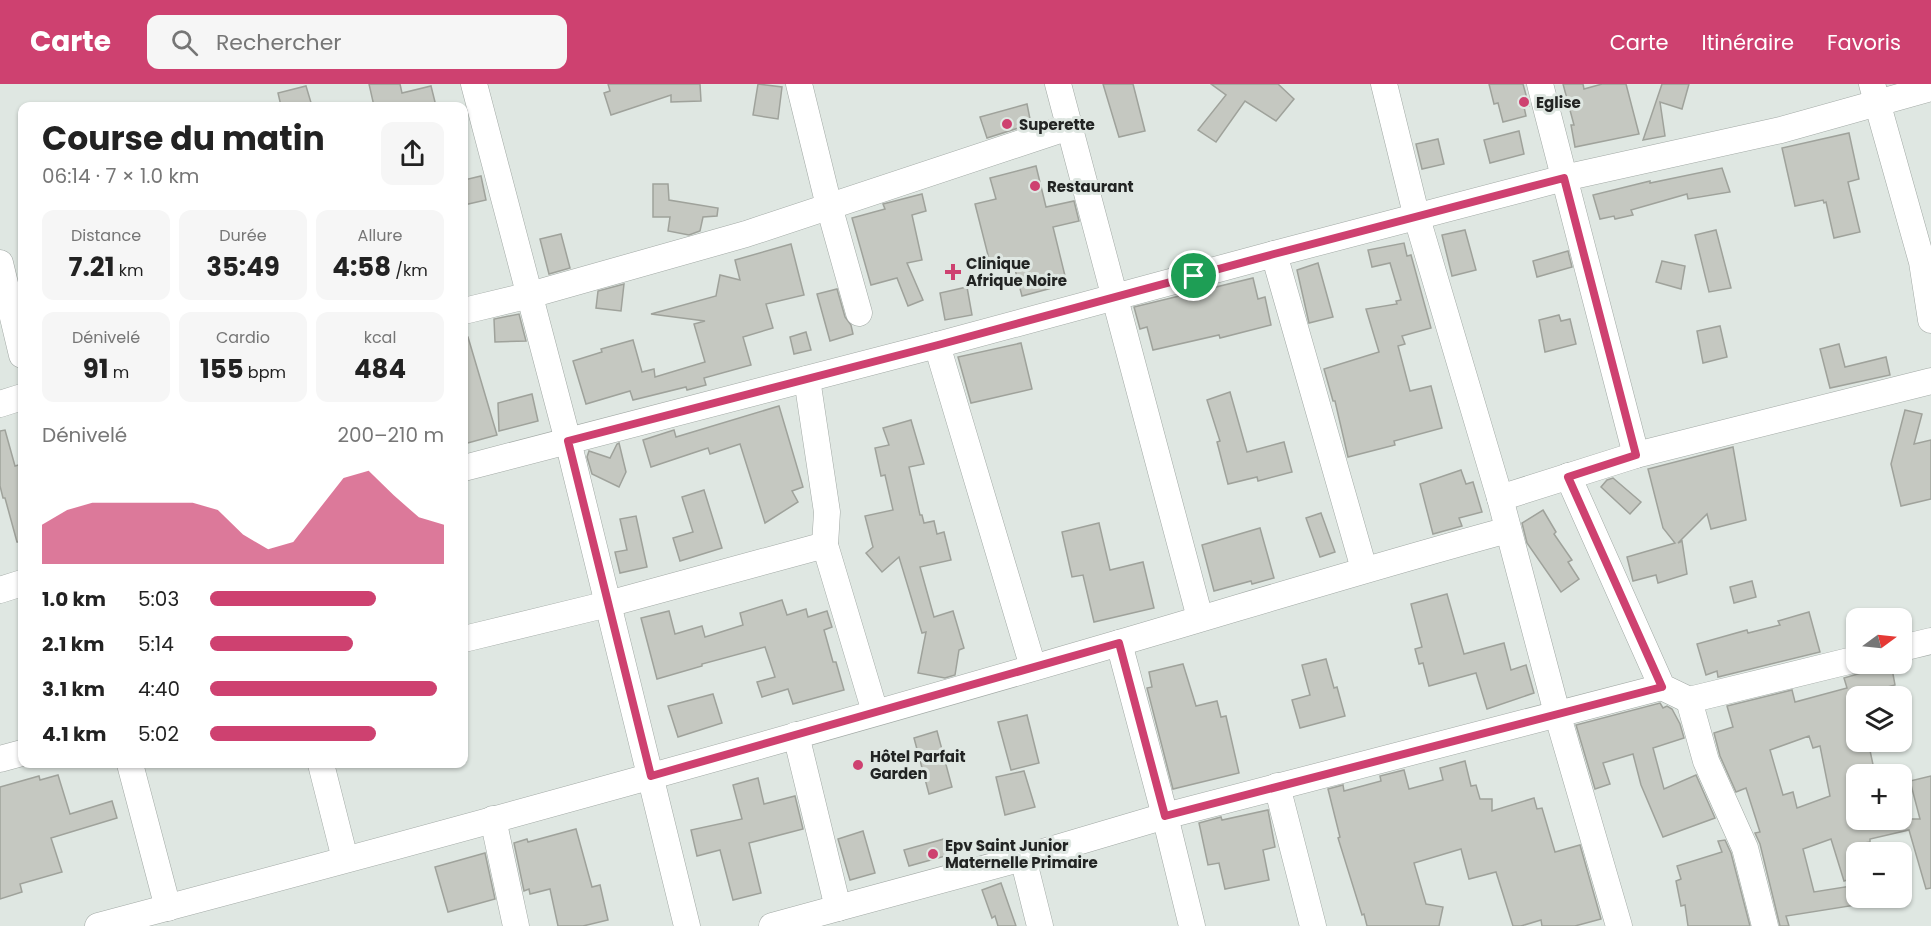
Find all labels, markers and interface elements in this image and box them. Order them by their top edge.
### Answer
search box [147,15,567,69]
text: Carte [30,22,111,61]
icon: search [168,26,201,59]
text: Rechercher [216,27,342,58]
text: Carte [1610,28,1669,57]
text: Itinéraire [1702,28,1794,57]
text: Favoris [1827,28,1901,57]
place label: Eglise [1536,92,1581,113]
marker: Eglise [1517,95,1531,109]
place label: Superette [1019,114,1095,135]
text: Course du matin [42,115,325,162]
marker: Superette [1000,117,1014,131]
button: share [381,122,444,185]
text: 06:14 · 7 × 1.0 km [42,162,199,190]
place label: Restaurant [1047,176,1134,197]
marker: Restaurant [1028,179,1042,193]
text: Distance [71,224,141,247]
text: Durée [219,224,267,247]
text: Allure [358,224,402,247]
text: 7.21 [69,249,114,285]
text: 35:49 [206,249,280,285]
text: 4:58 [332,249,391,285]
pin [1168,250,1219,301]
place label: Clinique Afrique Noire [966,253,1067,291]
text: km [114,259,143,282]
text: /km [391,259,428,282]
icon: arrive [1177,259,1210,292]
marker: Clinique Afrique Noire [944,263,962,281]
text: Dénivelé [72,326,140,349]
text: Cardio [216,326,270,349]
text: kcal [364,326,396,349]
text: 91 [83,351,109,387]
text: 155 [200,351,244,387]
text: 484 [354,351,406,387]
text: m [109,361,129,384]
text: bpm [244,361,286,384]
text: Dénivelé [42,421,127,449]
text: 200–210 m [337,421,444,449]
text: 1.0 km [42,585,106,613]
text: 5:03 [138,585,179,613]
north arrow [1846,608,1912,674]
map controls [1846,608,1912,908]
text: 2.1 km [42,630,104,658]
text: 5:14 [138,630,174,658]
text: 3.1 km [42,675,105,703]
text: 4:40 [138,675,180,703]
button: layers [1846,686,1912,752]
text: 4.1 km [42,720,106,748]
text: 5:02 [138,720,179,748]
place label: Hôtel Parfait Garden [870,746,966,784]
marker: Hôtel Parfait Garden [851,758,865,772]
button: + [1846,764,1912,830]
place label: Epv Saint Junior Maternelle Primaire [945,835,1098,873]
button: − [1846,842,1912,908]
marker: Epv Saint Junior Maternelle Primaire [926,847,940,861]

